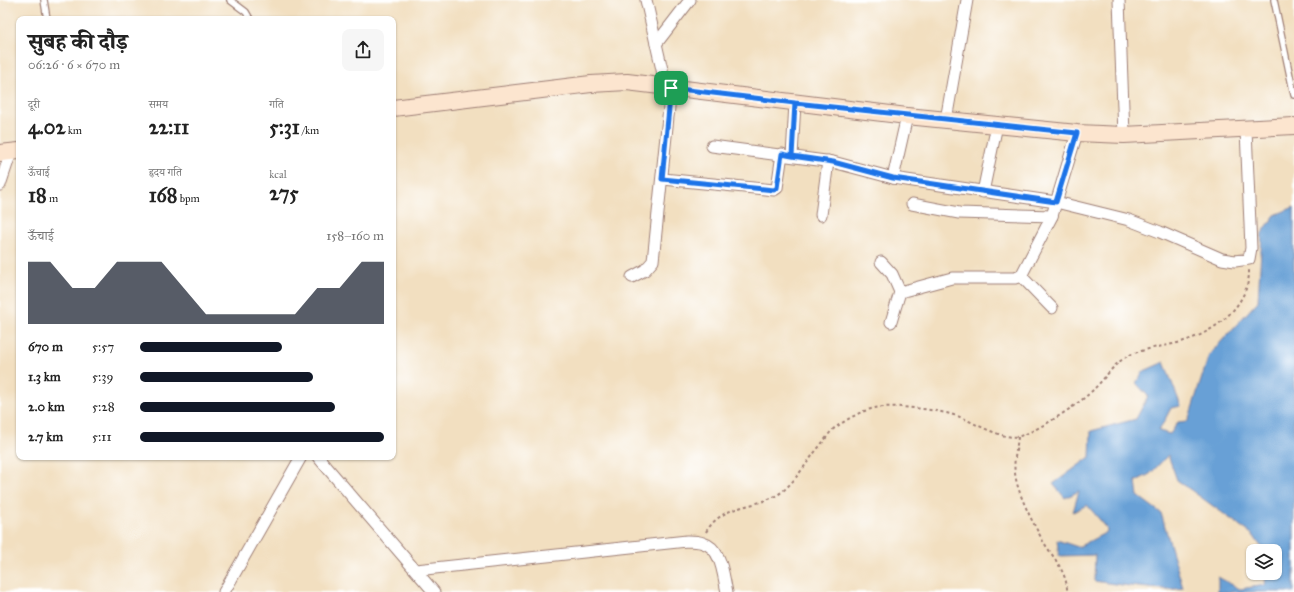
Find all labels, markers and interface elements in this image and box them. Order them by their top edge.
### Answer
text: सुबह की दौड़ [28,28,128,55]
button: share [342,29,384,71]
text: 06:26 · 6 × 670 m [28,57,120,73]
pin [654,71,688,105]
icon: arrive [660,77,682,99]
text: दूरी [28,98,40,111]
text: समय [149,98,168,111]
text: गति [269,98,284,111]
text: 4.02 [28,115,65,139]
text: 22:11 [149,115,189,139]
text: 5:31 [269,115,300,139]
text: km [65,124,82,137]
text: /km [300,124,319,137]
text: ऊँचाई [28,166,50,179]
text: हृदय गति [149,166,182,179]
text: kcal [269,168,287,181]
text: 275 [269,181,299,205]
text: 18 [28,183,47,207]
text: 168 [149,183,177,207]
text: m [47,192,58,205]
text: bpm [177,192,200,205]
text: ऊँचाई [28,228,54,244]
text: 158–160 m [326,228,384,244]
text: 670 m [28,339,63,355]
text: 5:57 [92,339,114,355]
text: 1.3 km [28,369,61,385]
text: 5:39 [92,369,114,385]
text: 2.0 km [28,399,65,415]
text: 5:28 [92,399,115,415]
text: 2.7 km [28,429,63,445]
text: 5:11 [92,429,112,445]
map controls [1246,544,1282,580]
button: layers [1246,544,1282,580]

